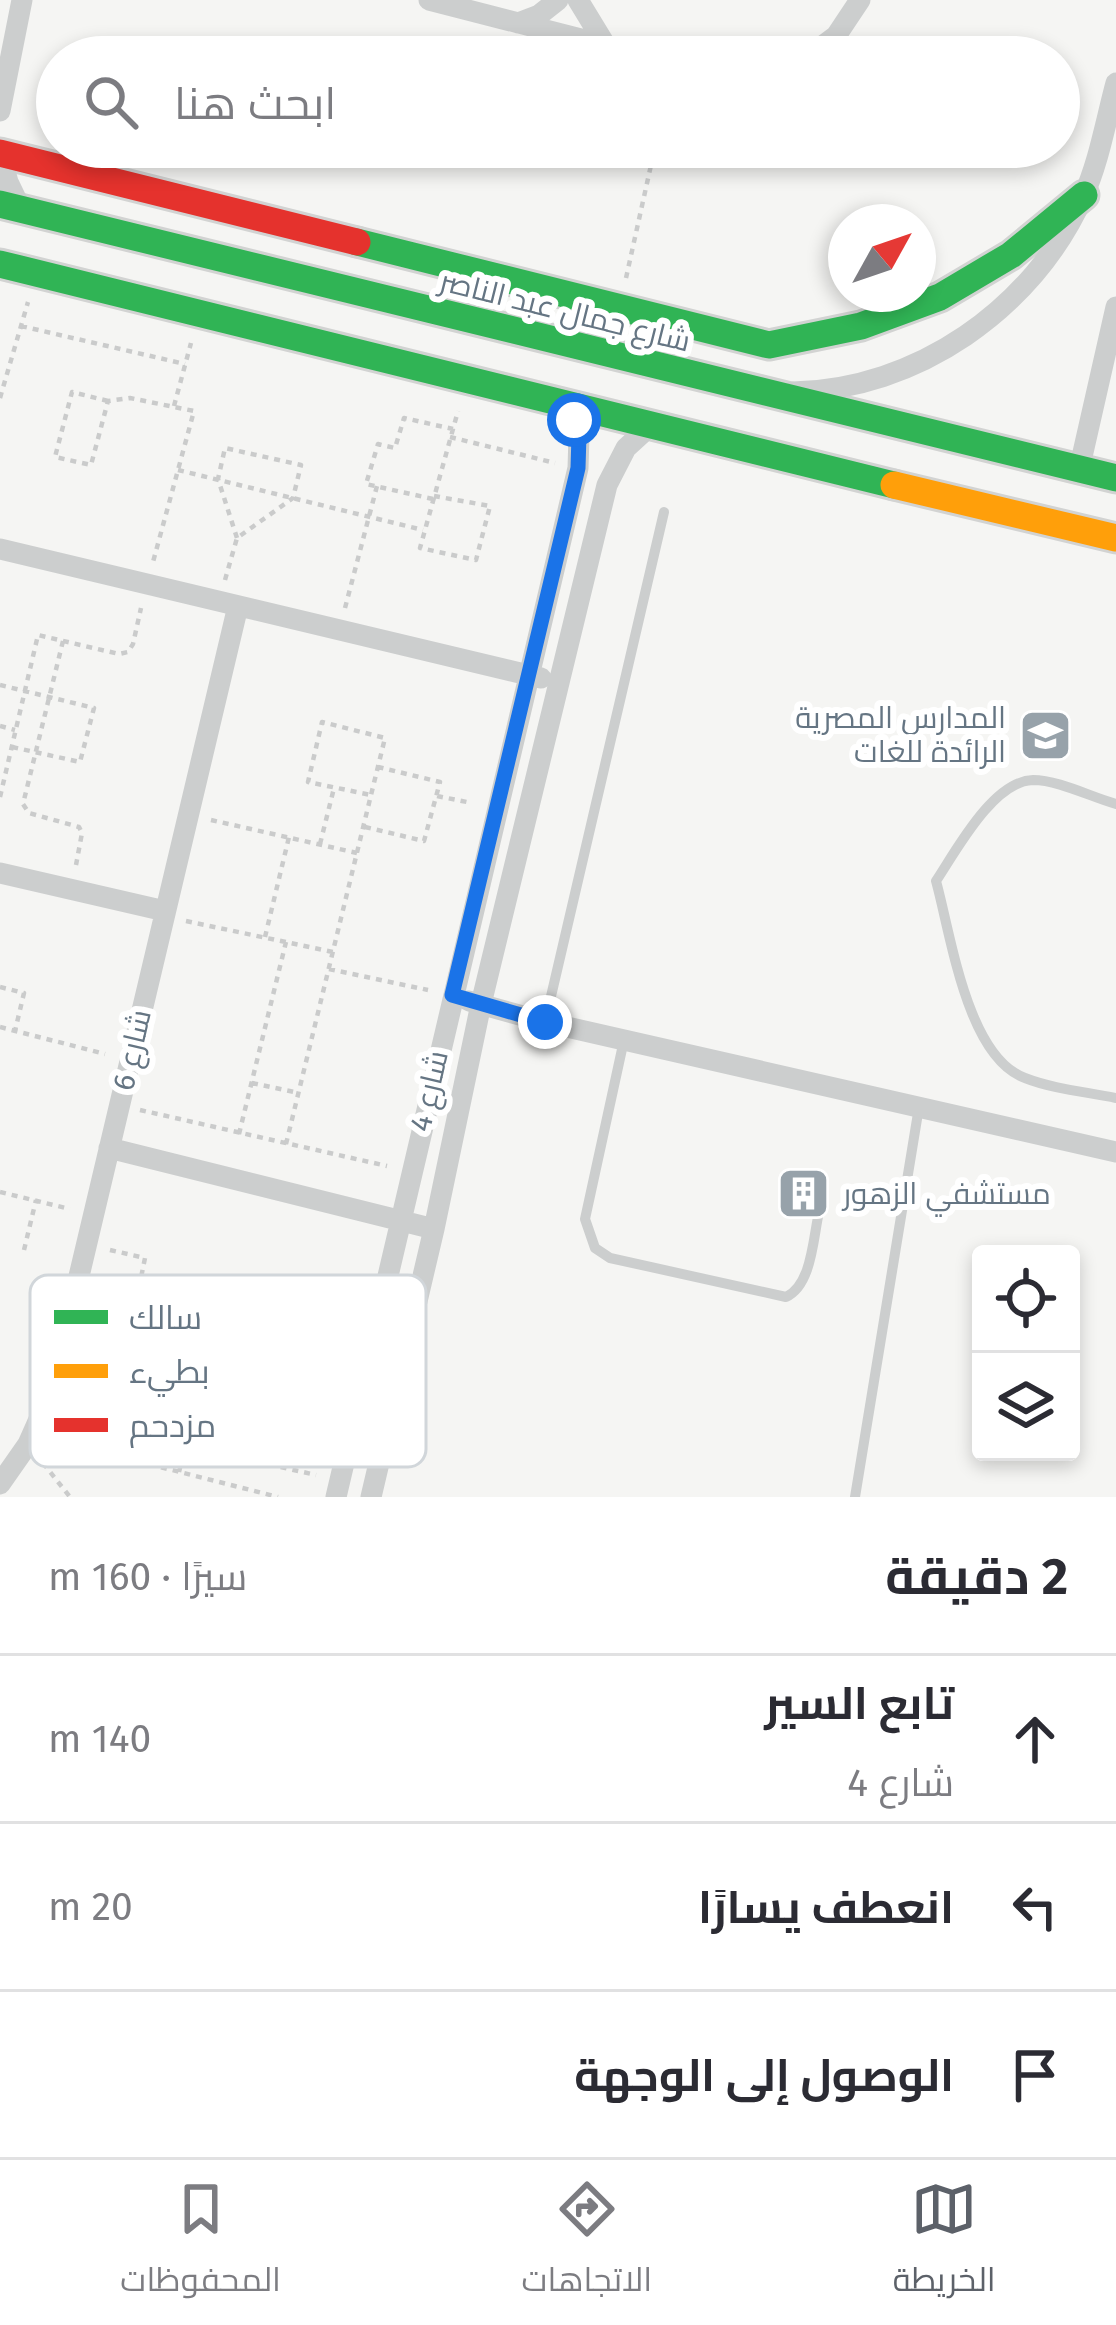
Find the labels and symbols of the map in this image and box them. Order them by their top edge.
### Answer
north arrow [828,204,936,312]
street label: شارع جمال عبد الناصر [434,262,694,361]
route start [547,393,601,447]
place label: المدارس المصرية الرائدة للغات [795,700,1006,770]
school or university icon: المدارس المصرية الرائدة للغات [1017,707,1073,763]
route end [518,995,572,1049]
street label: شارع 6 [105,1006,161,1094]
street label: شارع 4 [402,1047,458,1135]
building icon: مستشفي الزهور [776,1166,832,1222]
place label: مستشفي الزهور [841,1176,1051,1217]
legend [30,1275,426,1467]
text: سالك [129,1298,202,1338]
text: بطيء [129,1352,210,1397]
text: مزدحم [129,1406,216,1448]

